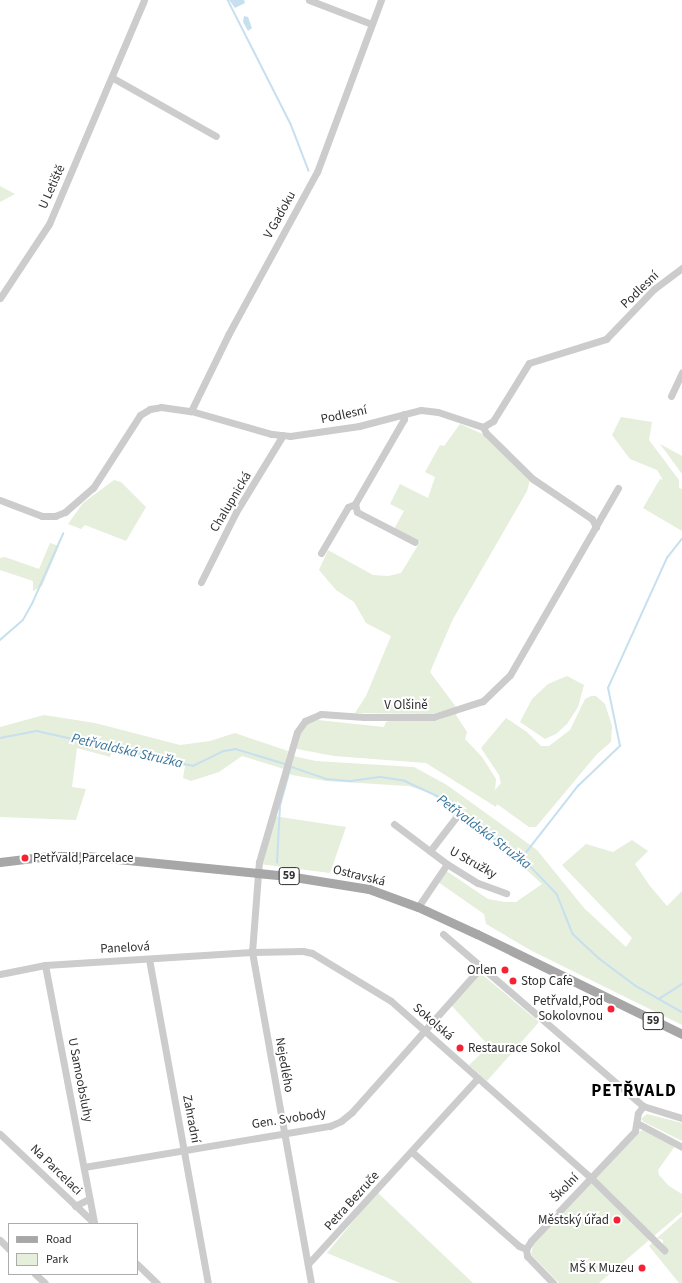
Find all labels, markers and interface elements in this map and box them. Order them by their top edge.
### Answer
street label: U Letiště [35,162,69,212]
street label: V Gaďoku [261,189,299,241]
street label: Podlesní [618,268,662,312]
street label: Podlesní [319,403,369,427]
street label: Chalupnická [207,469,255,535]
street label: V Olšině [384,697,428,713]
water label: Petřvaldská Stružka [70,730,184,772]
water label: Petřvaldská Stružka [434,791,534,873]
street label: U Stružky [447,844,499,882]
place label: Petřvald,Parcelace [33,850,134,866]
marker: Petřvald,Parcelace [20,853,30,863]
street label: Ostravská [331,862,387,890]
road number: 59 [278,866,300,886]
street label: Panelová [100,939,150,957]
place label: Orlen [467,962,497,978]
marker: Orlen [500,965,510,975]
place label: Stop Cafe [521,973,573,989]
marker: Stop Cafe [508,976,518,986]
place label: Petřvald,Pod Sokolovnou [533,994,603,1025]
street label: Sokolská [409,1000,457,1044]
marker: Petřvald,Pod Sokolovnou [606,1004,616,1014]
road number: 59 [642,1011,664,1031]
street label: Nejedlého [271,1036,297,1094]
street label: U Samoobsluhy [64,1037,96,1123]
place label: Restaurace Sokol [468,1040,561,1056]
marker: Restaurace Sokol [455,1043,465,1053]
district label: PETŘVALD [591,1082,677,1102]
street label: Zahradní [179,1094,203,1144]
street label: Gen. Svobody [251,1105,327,1133]
street label: Na Parcelaci [27,1141,85,1199]
street label: Petra Bezruče [321,1168,383,1234]
street label: Školní [548,1170,582,1206]
place label: Městský úřad [538,1212,609,1228]
marker: Městský úřad [612,1215,622,1225]
legend [8,1223,138,1275]
text: Road [46,1231,72,1248]
text: Park [46,1251,68,1268]
place label: MŠ K Muzeu [569,1260,634,1276]
marker: MŠ K Muzeu [637,1263,647,1273]

